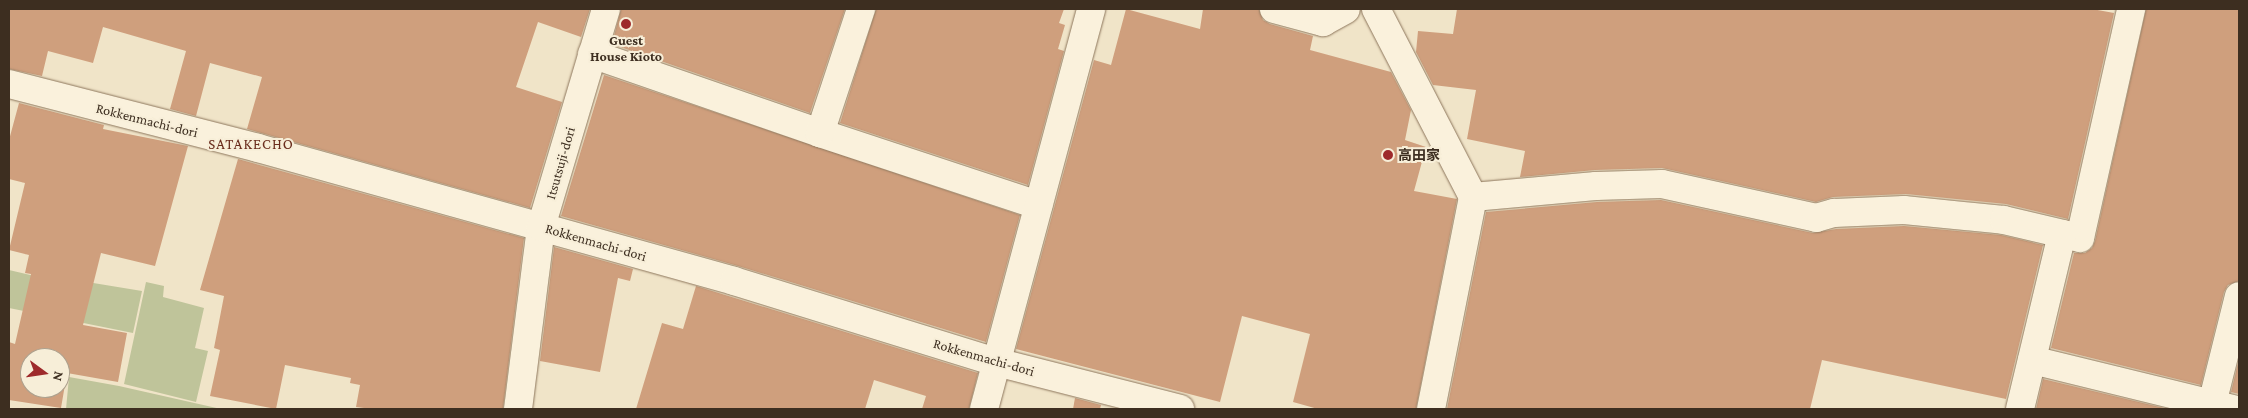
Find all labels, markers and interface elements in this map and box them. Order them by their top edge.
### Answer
marker: Guest House Kioto [620,18,632,30]
place label: Guest House Kioto [590,32,662,64]
street label: Rokkenmachi-dori [94,99,200,141]
street label: Itsutsuji-dori [542,125,578,201]
district label: SATAKECHO [207,136,295,154]
place label: 高田家 [1398,147,1440,163]
marker: 高田家 [1382,149,1394,161]
street label: Rokkenmachi-dori [544,220,648,264]
street label: Rokkenmachi-dori [932,335,1036,379]
north arrow [20,348,70,398]
text: N [50,370,68,383]

